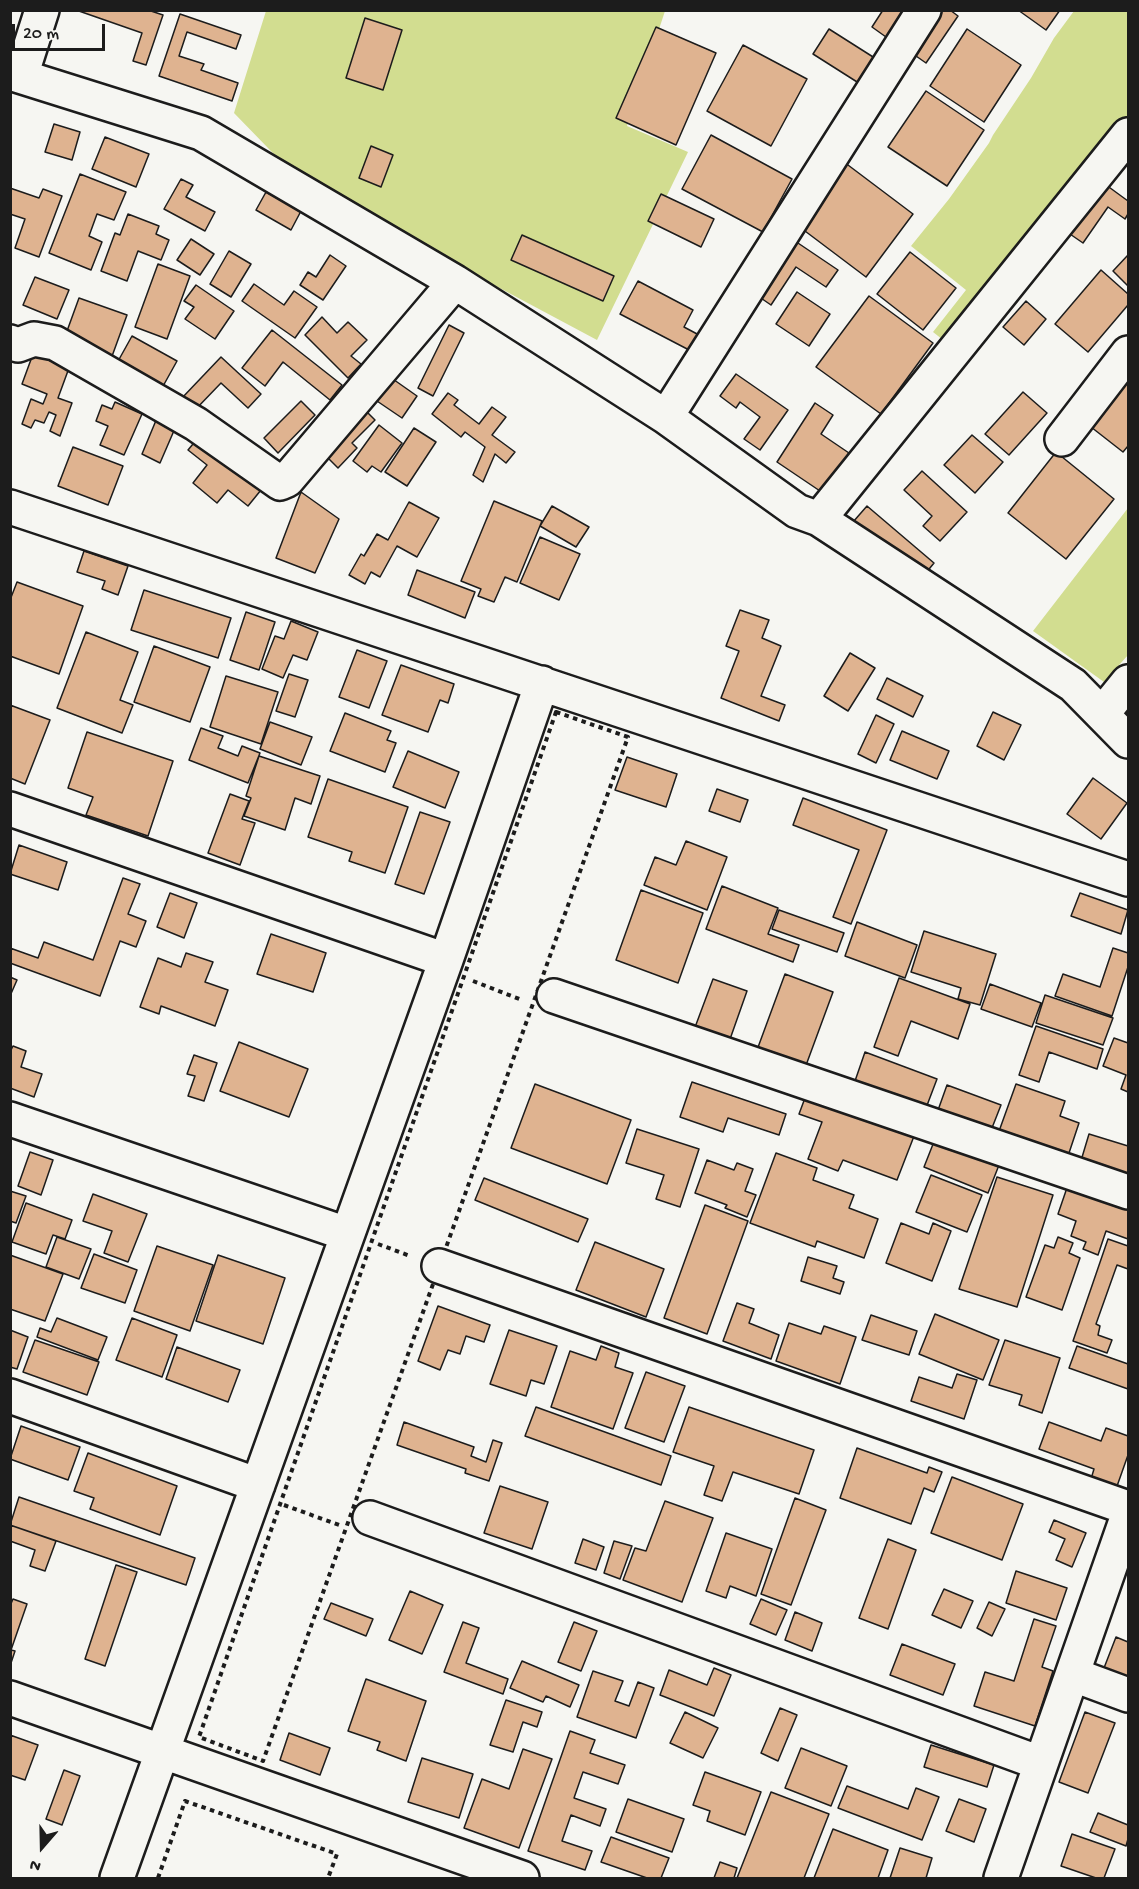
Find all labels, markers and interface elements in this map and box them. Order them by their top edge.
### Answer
scale bar [15,12,108,50]
text: 20 m [23,24,59,45]
north arrow [12,1817,72,1877]
text: N [28,1854,44,1875]

